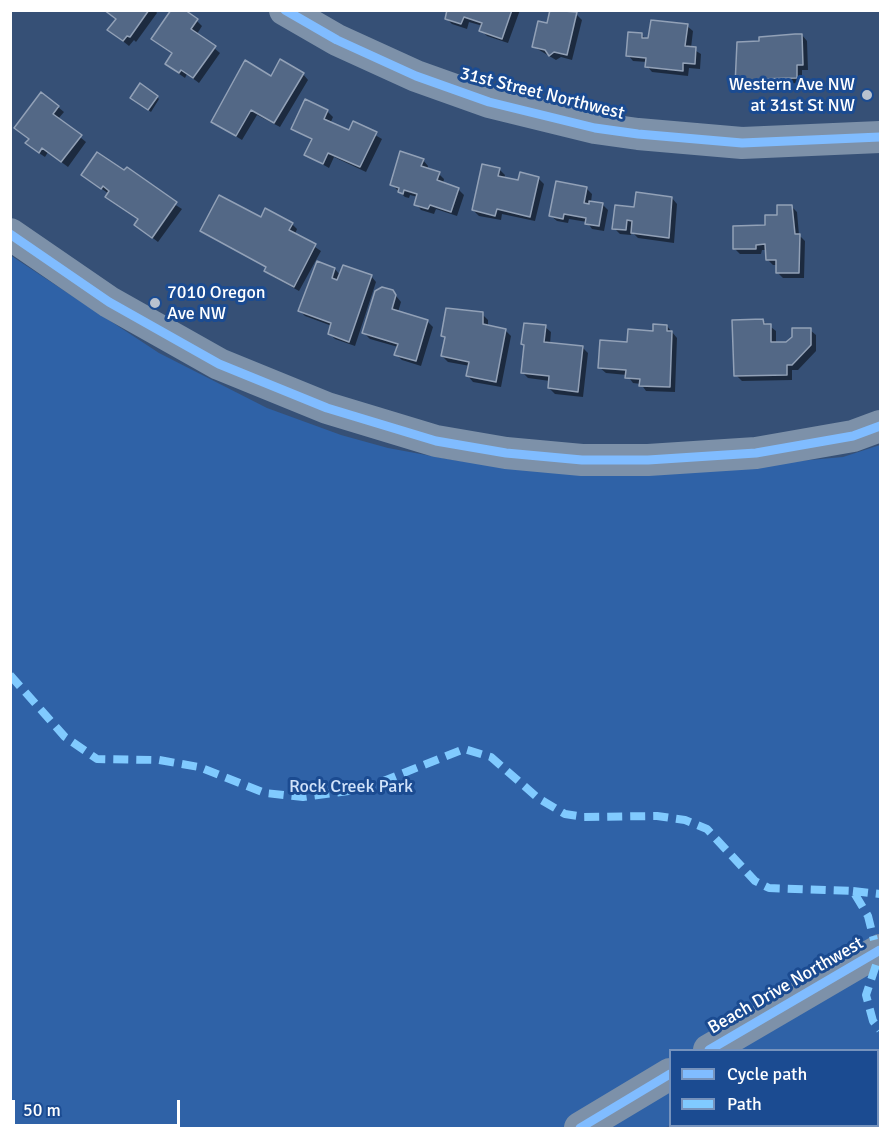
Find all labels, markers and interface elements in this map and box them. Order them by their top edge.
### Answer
street label: 31st Street Northwest [457,63,627,125]
place label: Western Ave NW at 31st St NW [729,74,855,116]
marker: Western Ave NW at 31st St NW [860,88,874,102]
place label: 7010 Oregon Ave NW [167,282,266,324]
marker: 7010 Oregon Ave NW [148,296,162,310]
park label: Rock Creek Park [289,776,413,798]
street label: Beach Drive Northwest [704,933,868,1039]
legend [669,1049,879,1127]
text: Cycle path [727,1063,807,1085]
scale bar [15,1088,183,1126]
text: Path [727,1093,762,1115]
text: 50 m [23,1099,61,1121]

